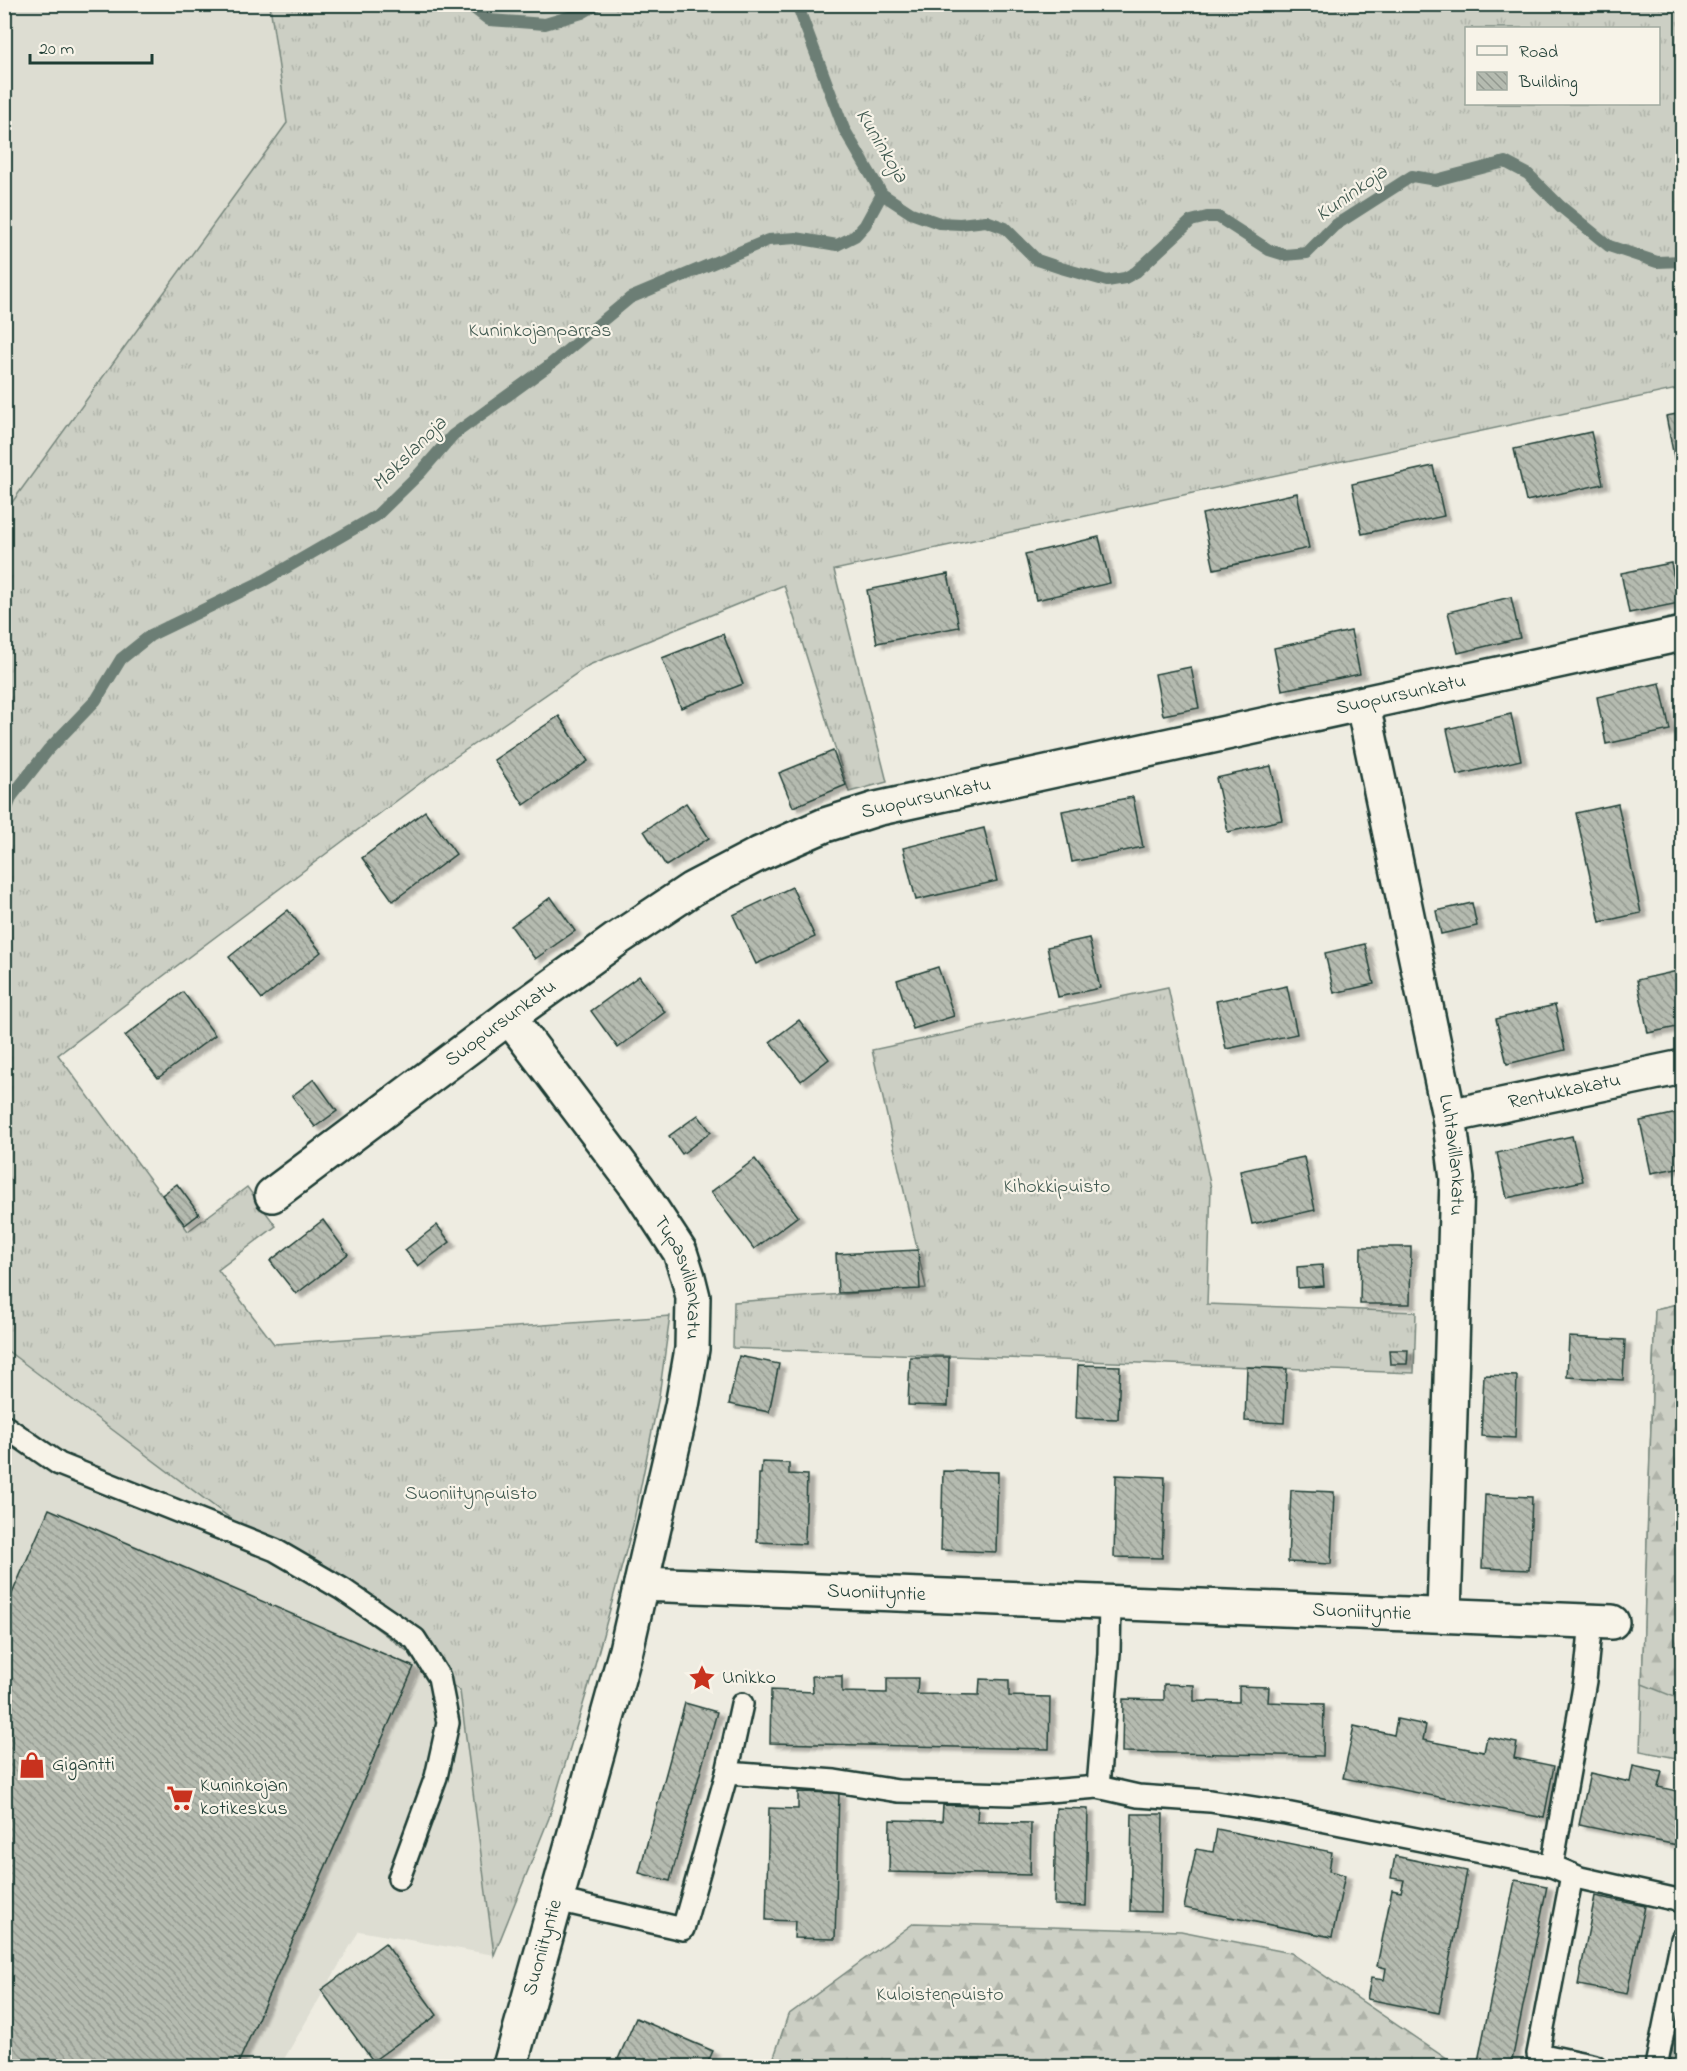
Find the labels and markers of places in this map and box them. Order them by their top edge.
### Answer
place icon: Unikko [687,1663,717,1693]
place label: Unikko [722,1664,776,1693]
shop icon: Gigantti [17,1750,47,1780]
place label: Gigantti [52,1751,115,1781]
place label: Kuninkojan kotikeskus [200,1772,288,1824]
supermarket icon: Kuninkojan kotikeskus [165,1783,195,1813]

